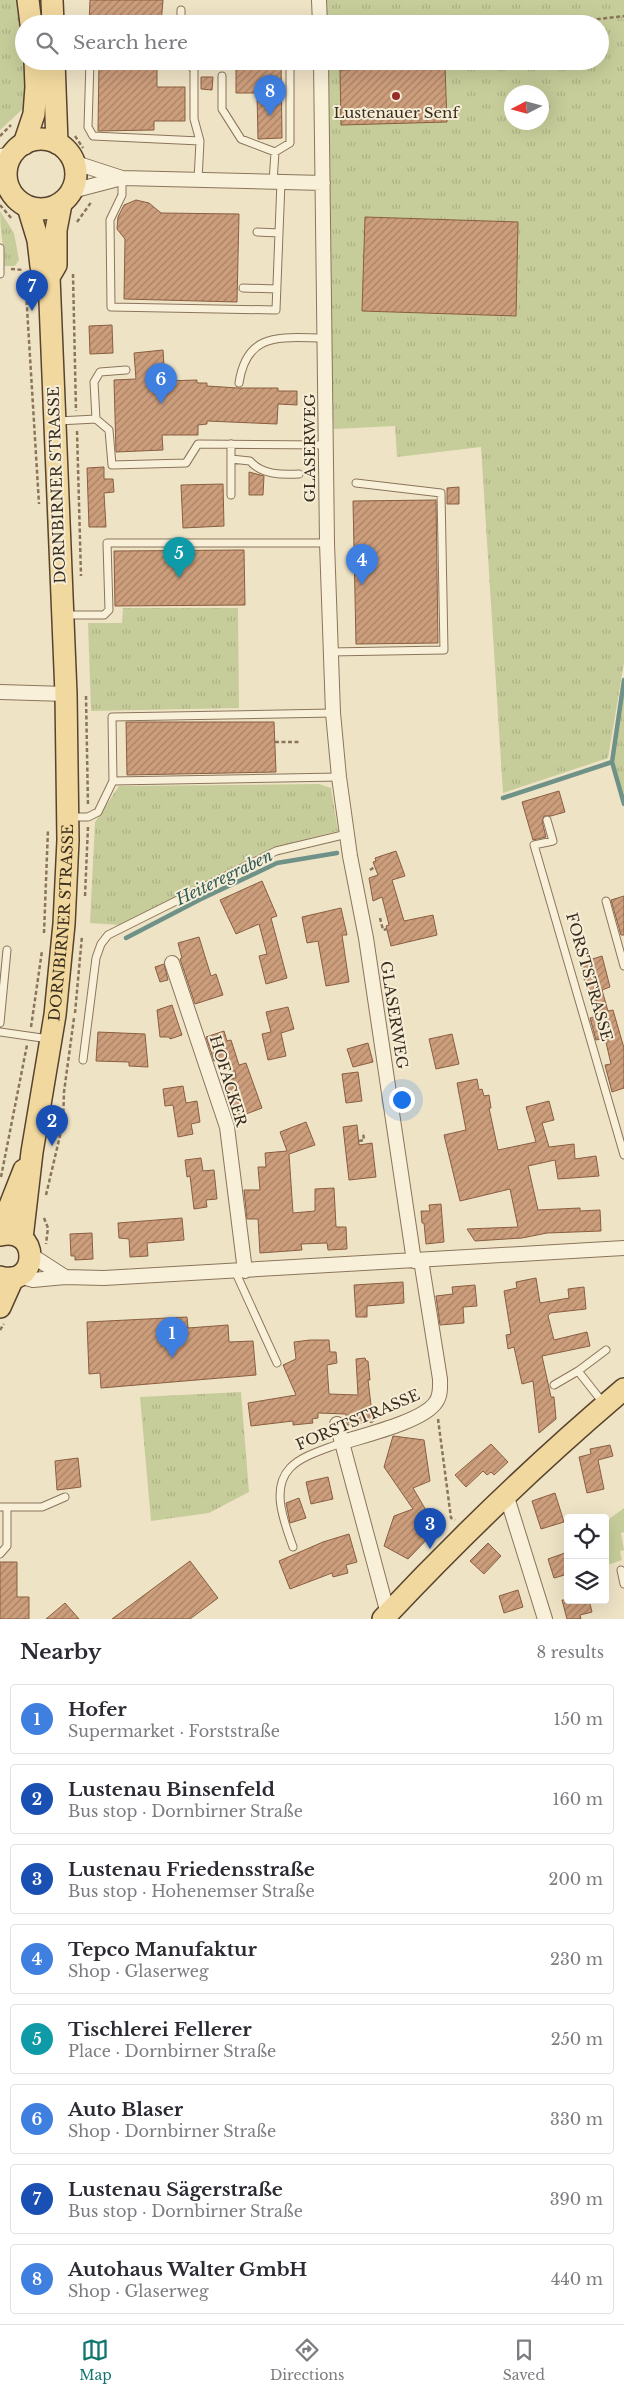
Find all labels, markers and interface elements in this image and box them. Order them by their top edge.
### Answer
search box [15,15,609,70]
icon: search [33,29,61,57]
text: Search here [73,31,188,54]
pin: 8 [254,75,286,116]
north arrow [504,85,549,130]
marker: Lustenauer Senf [390,90,402,102]
place label: Lustenauer Senf [333,103,460,122]
pin: 7 [16,270,48,311]
pin: 6 [145,363,177,404]
street label: DORNBIRNER STRASSE [44,386,69,584]
street label: GLASERWEG [300,394,319,502]
pin: 5 [163,537,195,578]
pin: 4 [346,544,378,585]
street label: DORNBIRNER STRASSE [44,824,77,1022]
water label: Heiteregraben [171,845,276,909]
street label: FORSTSTRASSE [562,910,617,1043]
street label: GLASERWEG [377,960,412,1070]
street label: HOFACKER [206,1033,252,1130]
your location [389,1087,415,1113]
pin: 2 [36,1105,68,1146]
pin: 1 [156,1317,188,1358]
street label: FORSTSTRASSE [293,1385,423,1454]
pin: 3 [414,1508,446,1549]
map controls [564,1514,609,1604]
button: locate [564,1514,609,1559]
button: layers [564,1559,609,1604]
text: Nearby [20,1639,101,1665]
text: 8 results [537,1642,604,1662]
text: Hofer [68,1698,127,1721]
text: 1 [34,1709,40,1729]
text: 150 m [554,1709,603,1729]
text: Supermarket · Forststraße [68,1721,280,1741]
text: Lustenau Binsenfeld [68,1778,275,1801]
text: 2 [32,1789,42,1809]
text: 160 m [552,1789,603,1809]
text: Bus stop · Dornbirner Straße [68,1801,303,1821]
text: Lustenau Friedensstraße [68,1858,315,1881]
text: 3 [32,1869,42,1889]
text: 200 m [549,1869,603,1889]
text: Bus stop · Hohenemser Straße [68,1881,315,1901]
text: Tepco Manufaktur [68,1938,257,1961]
text: 4 [32,1949,42,1969]
text: 230 m [550,1949,603,1969]
text: Shop · Glaserweg [68,1961,209,1981]
text: Tischlerei Fellerer [68,2018,252,2041]
text: 5 [32,2029,42,2049]
text: 250 m [551,2029,603,2049]
text: Place · Dornbirner Straße [68,2041,276,2061]
text: Auto Blaser [68,2098,183,2121]
text: 6 [32,2109,42,2129]
text: 330 m [550,2109,603,2129]
text: Shop · Dornbirner Straße [68,2121,276,2141]
text: Lustenau Sägerstraße [68,2178,283,2201]
text: 7 [33,2189,41,2209]
text: 390 m [550,2189,603,2209]
text: Bus stop · Dornbirner Straße [68,2201,303,2221]
text: Autohaus Walter GmbH [68,2258,307,2281]
text: 8 [32,2269,42,2289]
text: 440 m [551,2269,603,2289]
text: Shop · Glaserweg [68,2281,209,2301]
tab: Map [79,2336,112,2384]
tab: Directions [270,2336,344,2384]
tab: Saved [503,2336,545,2384]

